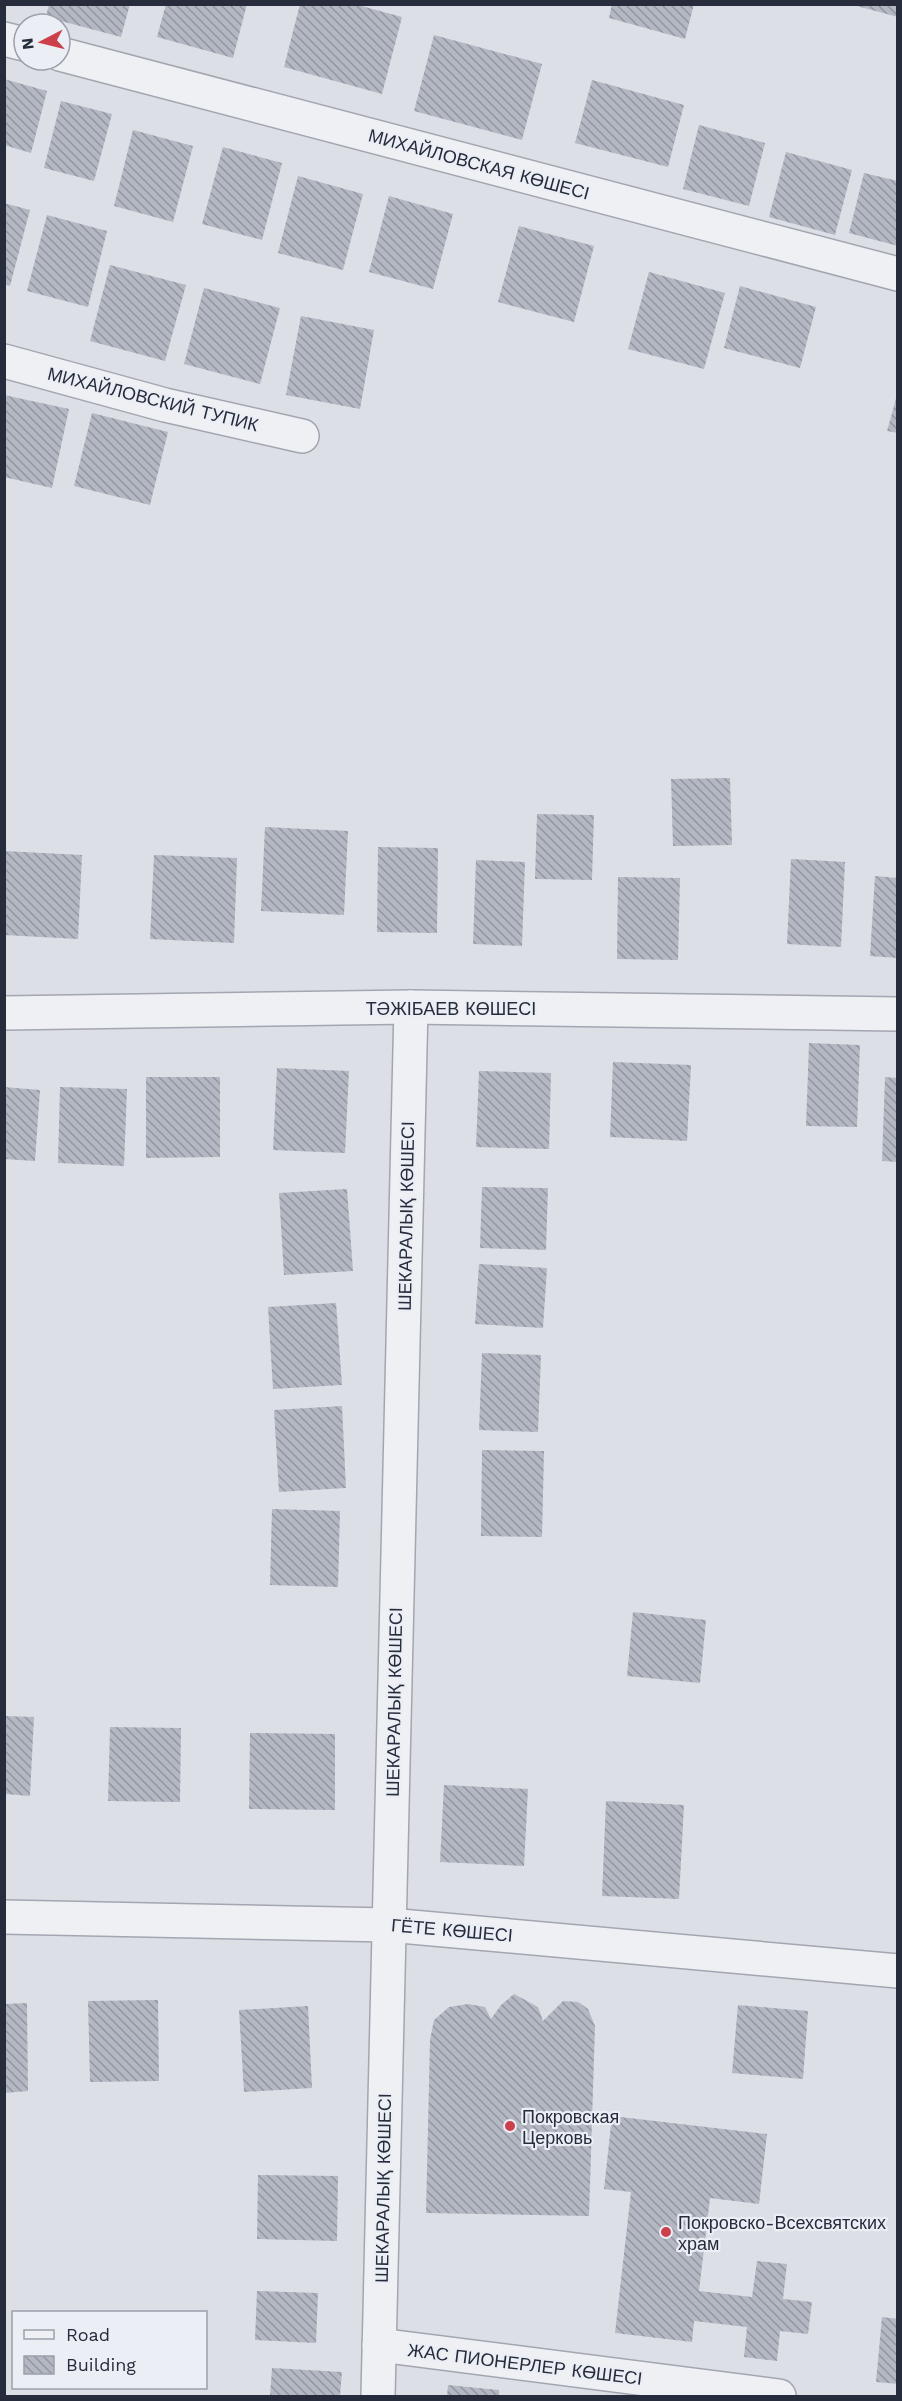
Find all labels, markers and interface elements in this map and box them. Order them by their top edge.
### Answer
north arrow [12,12,72,72]
text: N [17,37,38,51]
street label: МИХАЙЛОВСКАЯ КӨШЕСІ [366,124,592,204]
street label: МИХАЙЛОВСКИЙ ТУПИК [45,363,261,435]
street label: ТӘЖІБАЕВ КӨШЕСІ [366,998,536,1019]
street label: ШЕКАРАЛЫҚ КӨШЕСІ [394,1121,418,1311]
street label: ШЕКАРАЛЫҚ КӨШЕСІ [382,1607,406,1797]
street label: ГЁТЕ КӨШЕСІ [390,1914,514,1946]
street label: ШЕКАРАЛЫҚ КӨШЕСІ [371,2093,395,2283]
place label: Покровская Церковь [522,2106,619,2148]
marker: Покровская Церковь [503,2119,517,2133]
place label: Покровско-Всехсвятских храм [678,2212,886,2254]
marker: Покровско-Всехсвятских храм [659,2225,673,2239]
legend [12,2311,207,2389]
text: Road [66,2324,110,2345]
street label: ЖАС ПИОНЕРЛЕР КӨШЕСІ [406,2339,644,2389]
text: Building [66,2354,136,2375]

